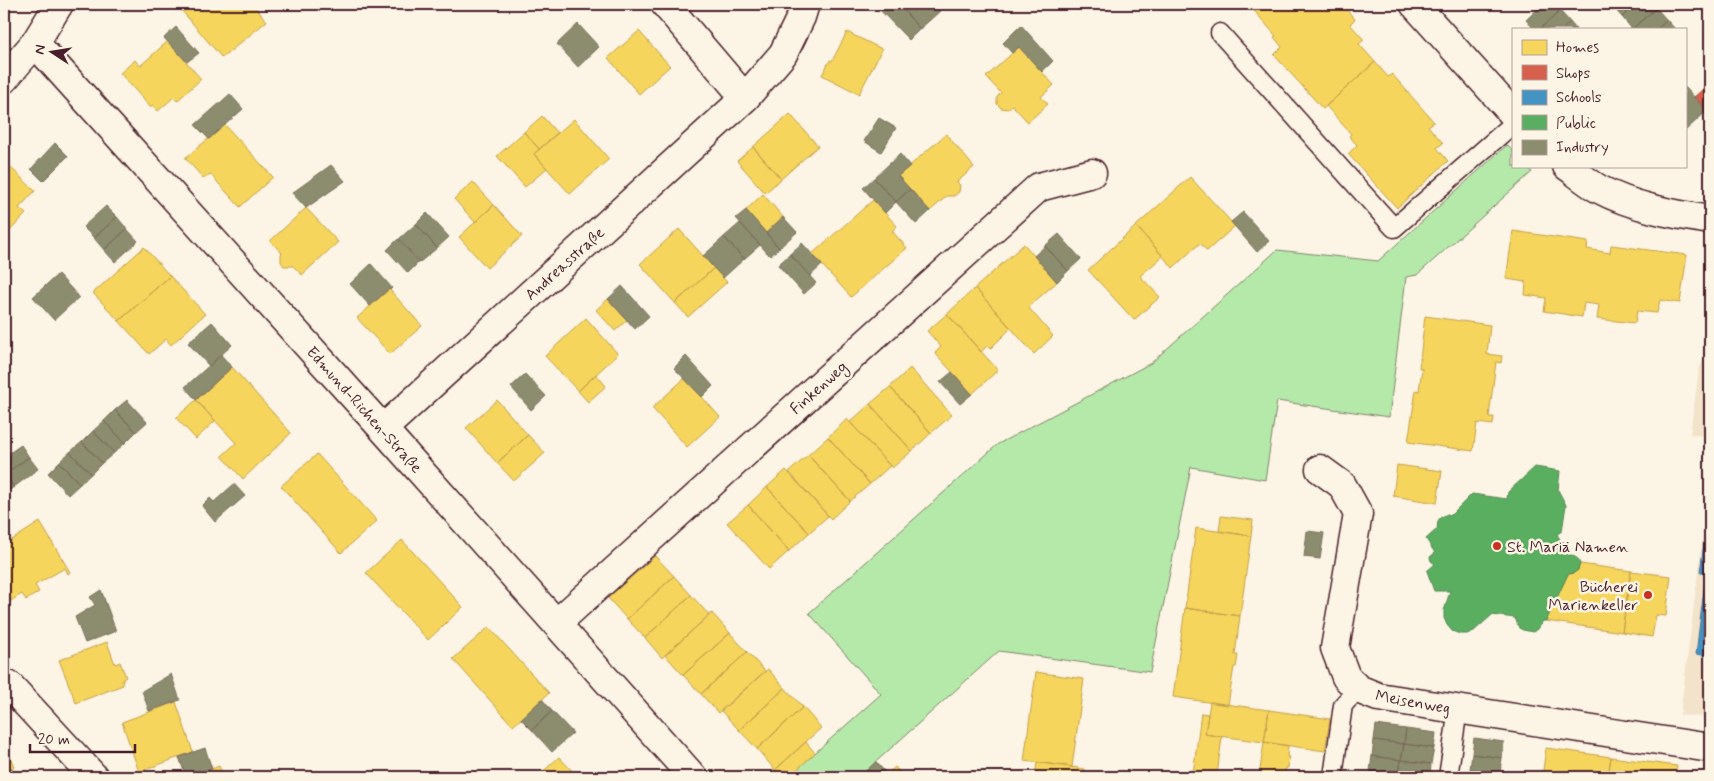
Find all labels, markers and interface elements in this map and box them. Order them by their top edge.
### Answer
north arrow [28,28,78,78]
legend [1512,28,1686,168]
text: Homes [1556,38,1599,58]
text: N [30,43,50,56]
text: Shops [1556,64,1591,84]
text: Schools [1556,88,1602,108]
text: Public [1556,114,1596,134]
text: Industry [1556,138,1609,158]
street label: Andreasstraße [521,223,609,306]
street label: Edmund-Richen-Straße [301,342,427,478]
street label: Finkenweg [786,357,853,420]
place label: St. Mariä Namen [1507,537,1629,558]
marker: St. Mariä Namen [1491,540,1503,552]
place label: Bücherei Marienkeller [1548,577,1638,616]
marker: Bücherei Marienkeller [1642,589,1654,601]
street label: Meisenweg [1374,686,1452,719]
scale bar [30,721,135,753]
text: 20 m [38,730,70,750]

